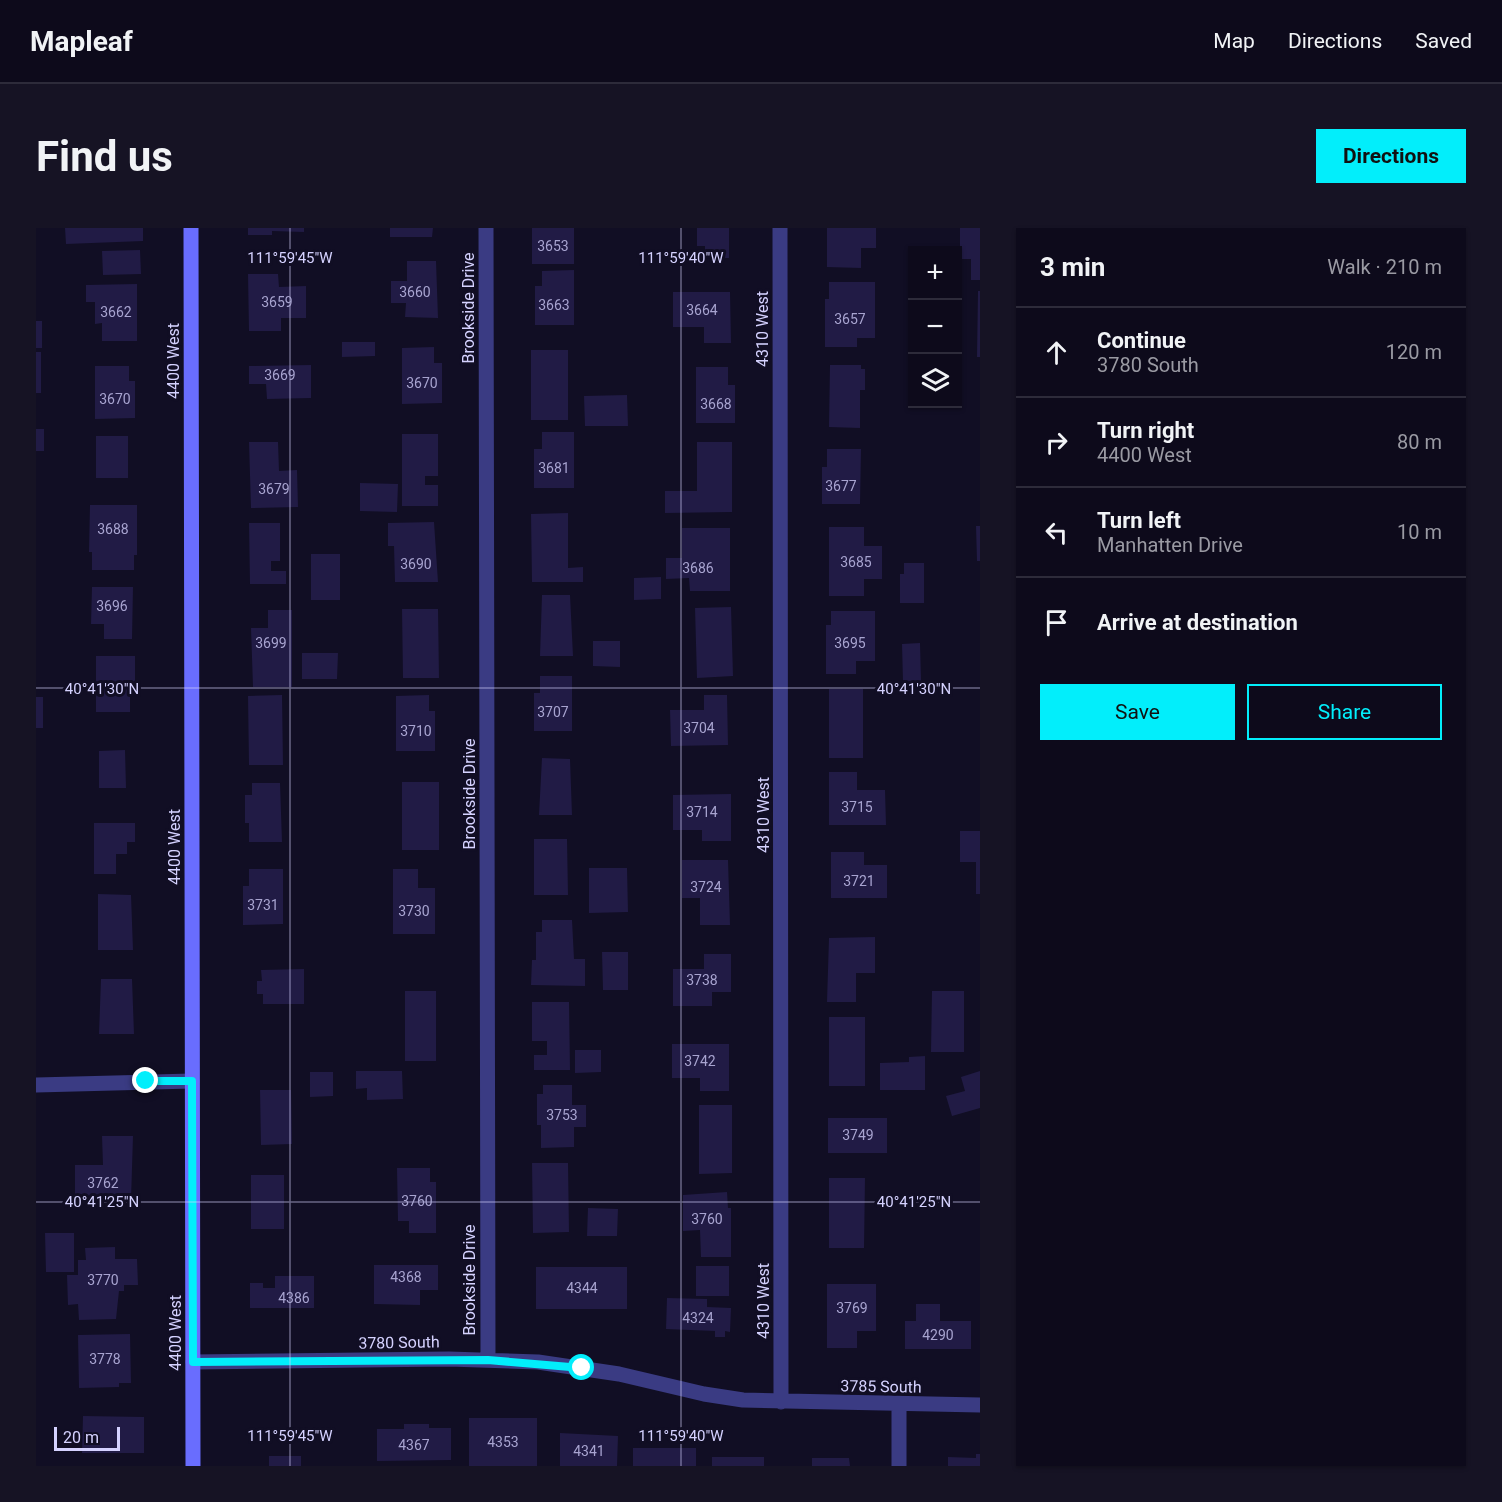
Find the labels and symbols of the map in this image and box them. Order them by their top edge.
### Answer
house number: 3653 [537,238,569,254]
text: 111°59'45"W [247,249,333,267]
text: 111°59'40"W [638,249,724,267]
street label: Brookside Drive [459,252,478,364]
house number: 3660 [399,284,431,300]
street label: 4310 West [753,291,772,367]
house number: 3659 [261,294,293,310]
house number: 3663 [538,297,570,313]
house number: 3664 [686,302,718,318]
house number: 3662 [100,304,132,320]
house number: 3657 [834,311,866,327]
street label: 4400 West [164,323,183,399]
house number: 3669 [264,367,296,383]
house number: 3670 [406,375,438,391]
house number: 3670 [99,391,131,407]
house number: 3668 [700,396,732,412]
house number: 3681 [538,460,570,476]
house number: 3677 [825,478,857,494]
house number: 3679 [258,481,290,497]
house number: 3688 [97,521,129,537]
house number: 3685 [840,554,872,570]
house number: 3690 [400,556,432,572]
house number: 3686 [682,560,714,576]
house number: 3696 [96,598,128,614]
house number: 3699 [255,635,287,651]
house number: 3695 [834,635,866,651]
text: 40°41'30"N [65,680,139,698]
text: 40°41'30"N [877,680,951,698]
house number: 3707 [537,704,569,720]
house number: 3704 [683,720,715,736]
house number: 3710 [400,723,432,739]
street label: Brookside Drive [460,738,479,850]
street label: 4310 West [754,777,773,853]
house number: 3715 [841,799,873,815]
house number: 3714 [686,804,718,820]
street label: 4400 West [165,809,184,885]
house number: 3721 [843,873,875,889]
house number: 3724 [690,879,722,895]
house number: 3731 [247,897,279,913]
house number: 3730 [398,903,430,919]
house number: 3738 [686,972,718,988]
house number: 3742 [684,1053,716,1069]
route end [132,1067,158,1093]
house number: 3753 [546,1107,578,1123]
house number: 3749 [842,1127,874,1143]
house number: 3762 [87,1175,119,1191]
text: 40°41'25"N [65,1193,139,1211]
house number: 3760 [401,1193,433,1209]
text: 40°41'25"N [877,1193,951,1211]
house number: 3760 [691,1211,723,1227]
street label: Brookside Drive [460,1224,479,1336]
street label: 4310 West [754,1263,773,1339]
house number: 4368 [390,1269,422,1285]
house number: 3770 [87,1272,119,1288]
house number: 4344 [566,1280,598,1296]
house number: 4386 [278,1290,310,1306]
street label: 4400 West [166,1295,185,1371]
house number: 3769 [836,1300,868,1316]
house number: 4324 [682,1310,714,1326]
house number: 4290 [922,1327,954,1343]
street label: 3780 South [358,1332,440,1353]
house number: 3778 [89,1351,121,1367]
route start [568,1354,594,1380]
street label: 3785 South [840,1376,922,1397]
scale bar [54,1424,120,1452]
text: 111°59'45"W [247,1427,333,1445]
text: 111°59'40"W [638,1427,724,1445]
house number: 4353 [487,1434,519,1450]
house number: 4367 [398,1437,430,1453]
house number: 4341 [573,1443,605,1459]

